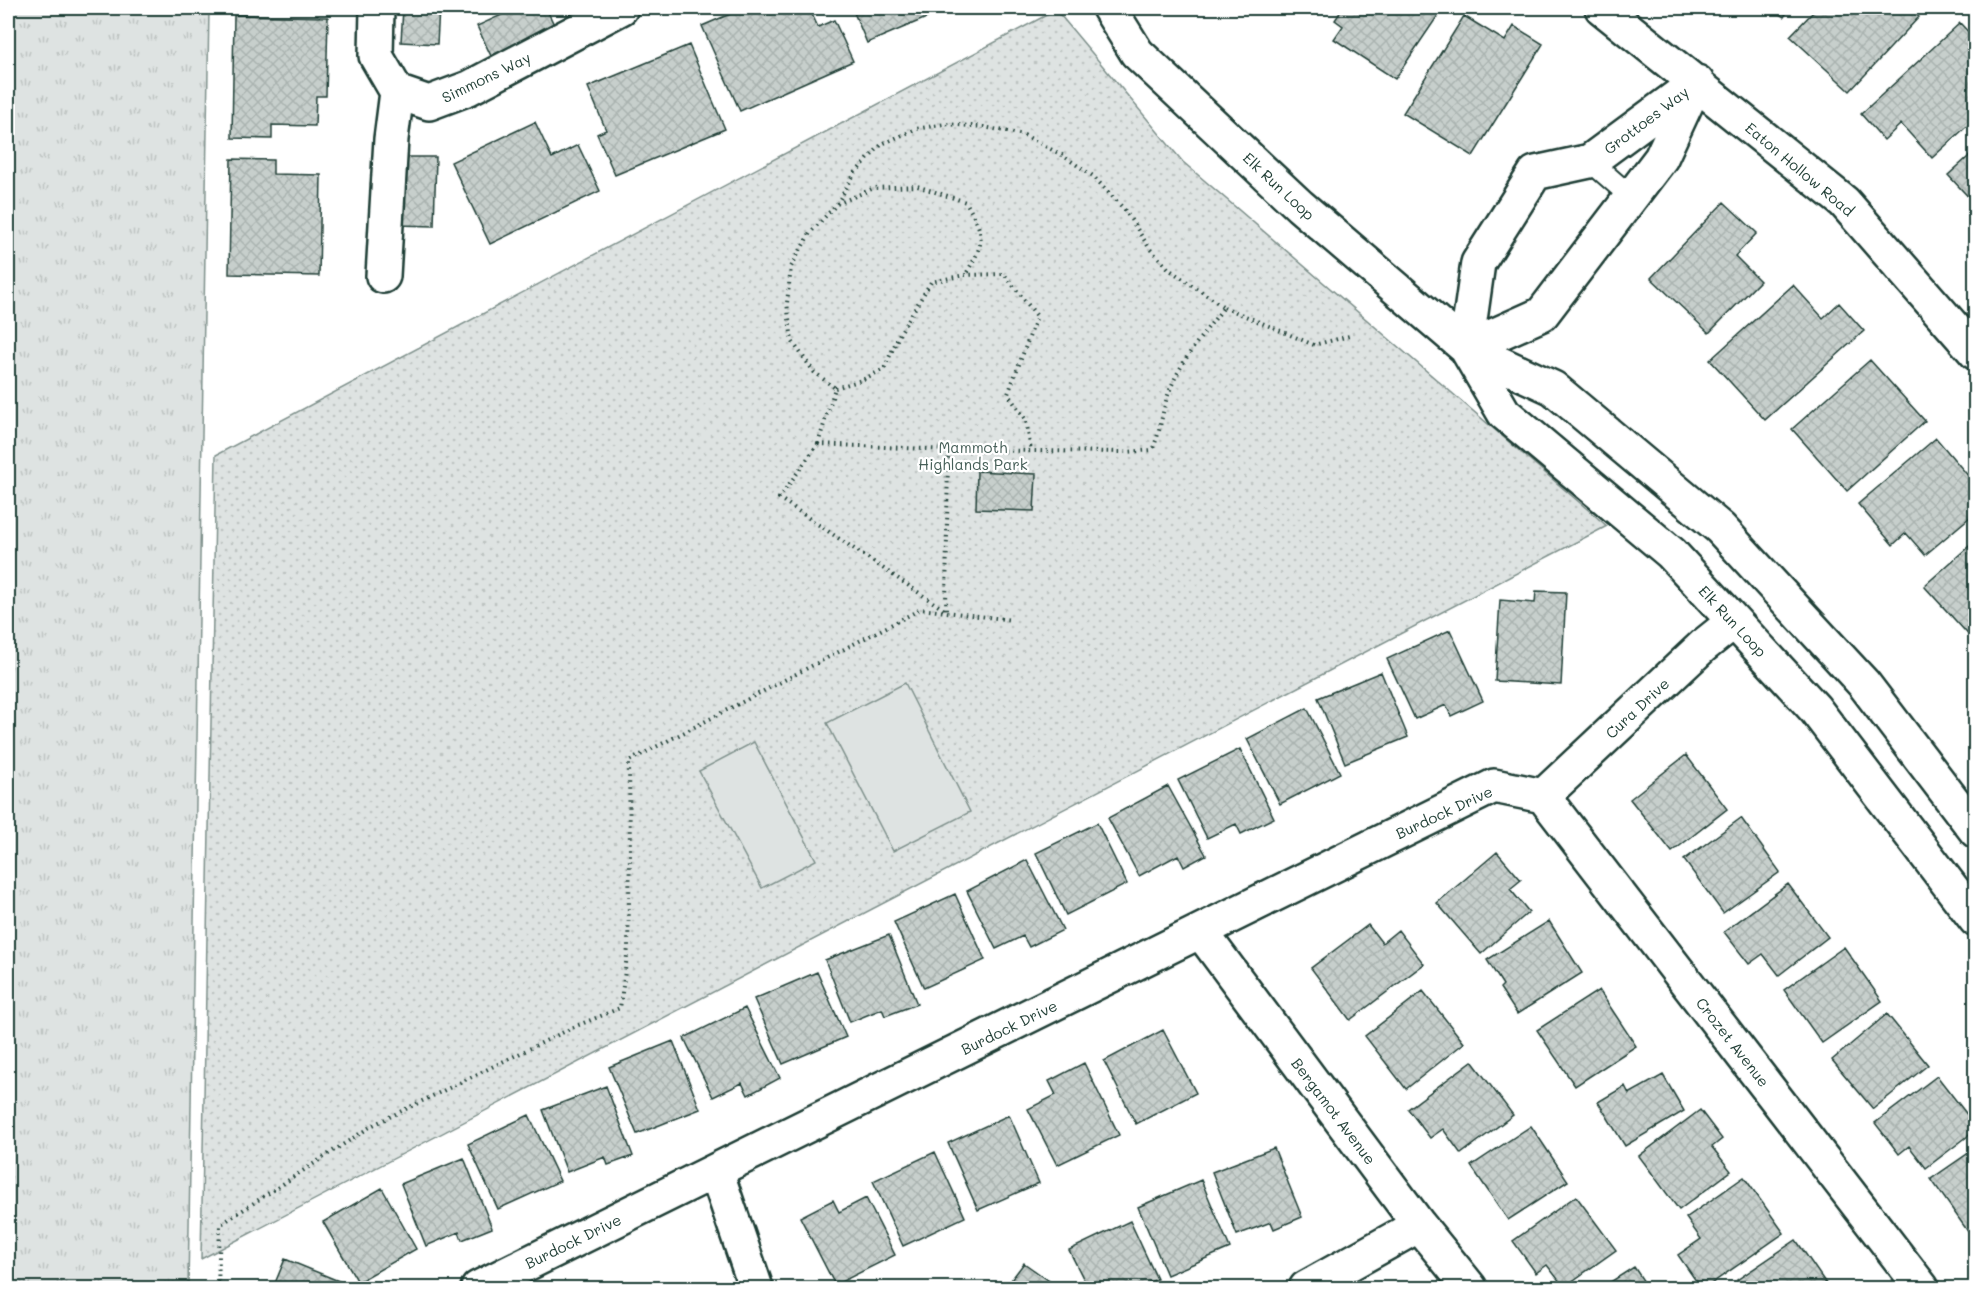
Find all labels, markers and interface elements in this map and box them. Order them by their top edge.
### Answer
street label: Simmons Way [438,47,534,107]
street label: Grottoes Way [1600,81,1693,158]
street label: Eaton Hollow Road [1741,118,1859,220]
street label: Elk Run Loop [1239,148,1319,224]
park label: Mammoth Highlands Park [918,437,1028,474]
street label: Elk Run Loop [1695,581,1771,661]
street label: Cura Drive [1601,673,1673,743]
street label: Burdock Drive [1392,781,1496,843]
street label: Crozet Avenue [1692,993,1774,1091]
street label: Burdock Drive [958,995,1060,1059]
street label: Bergamot Avenue [1287,1054,1381,1168]
street label: Burdock Drive [522,1209,624,1273]

